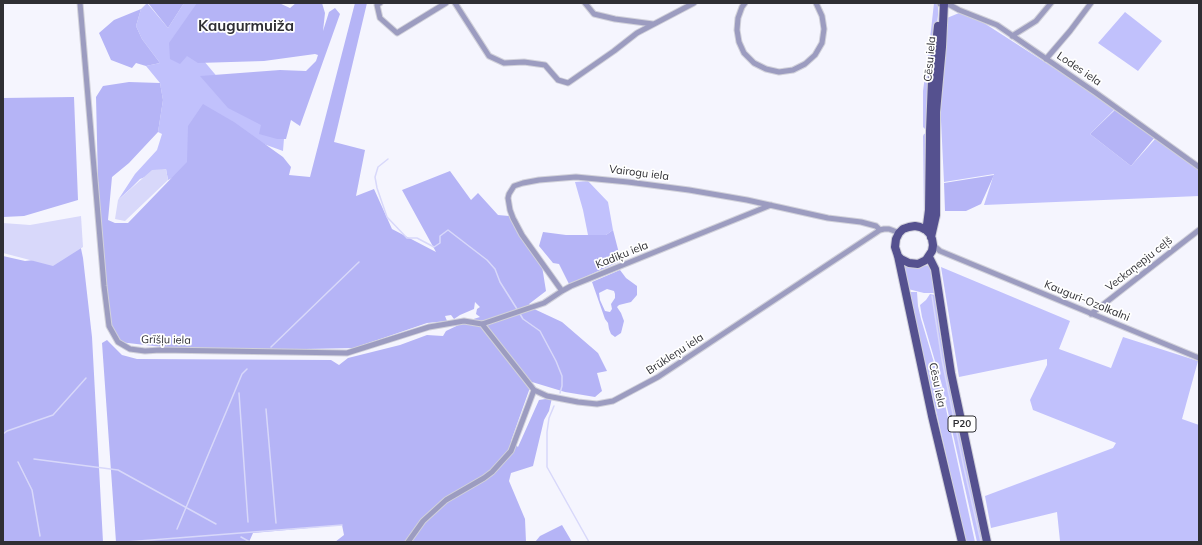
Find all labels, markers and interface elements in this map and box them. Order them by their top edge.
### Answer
district label: Kaugurmuiža [198,17,294,35]
street label: Cēsu iela [921,36,939,82]
street label: Lodes iela [1054,49,1104,89]
street label: Vairogu iela [608,163,670,183]
street label: Veckaņepju ceļš [1103,234,1175,294]
street label: Kadiķu iela [594,238,650,272]
street label: Kauguri-Ozolkalni [1042,278,1132,324]
street label: Brūkleņu iela [644,331,706,377]
street label: Grīšļu iela [141,333,191,347]
street label: Cēsu iela [926,361,948,409]
road number: P20 [948,416,976,432]

